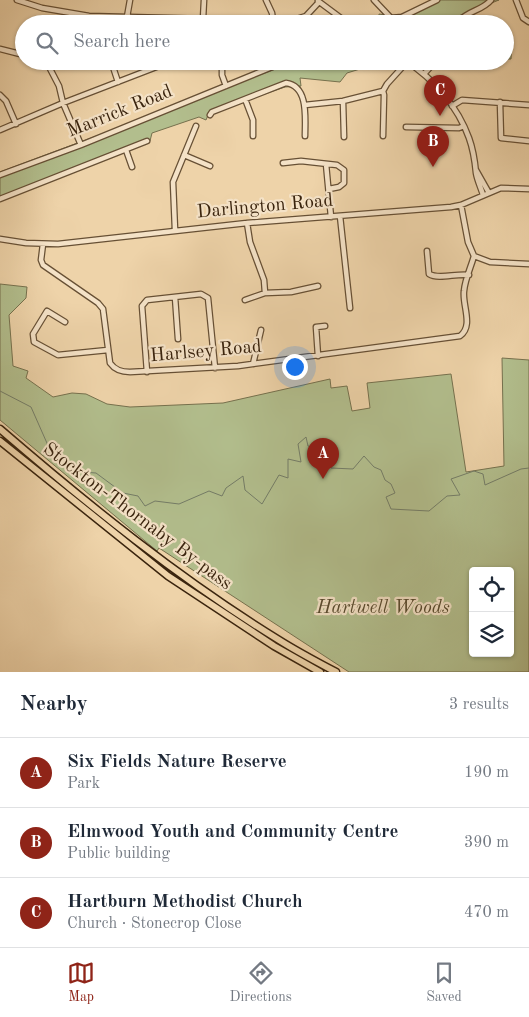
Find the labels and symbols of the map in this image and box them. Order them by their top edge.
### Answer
pin: C [424,75,456,116]
street label: Marrick Road [65,82,175,142]
pin: B [417,126,449,167]
street label: Darlington Road [196,192,334,222]
street label: Harlsey Road [149,338,263,366]
your location [282,354,308,380]
pin: A [307,438,339,479]
street label: Stockton-Thornaby By-pass [39,440,235,594]
park label: Hartwell Woods [315,599,450,618]

